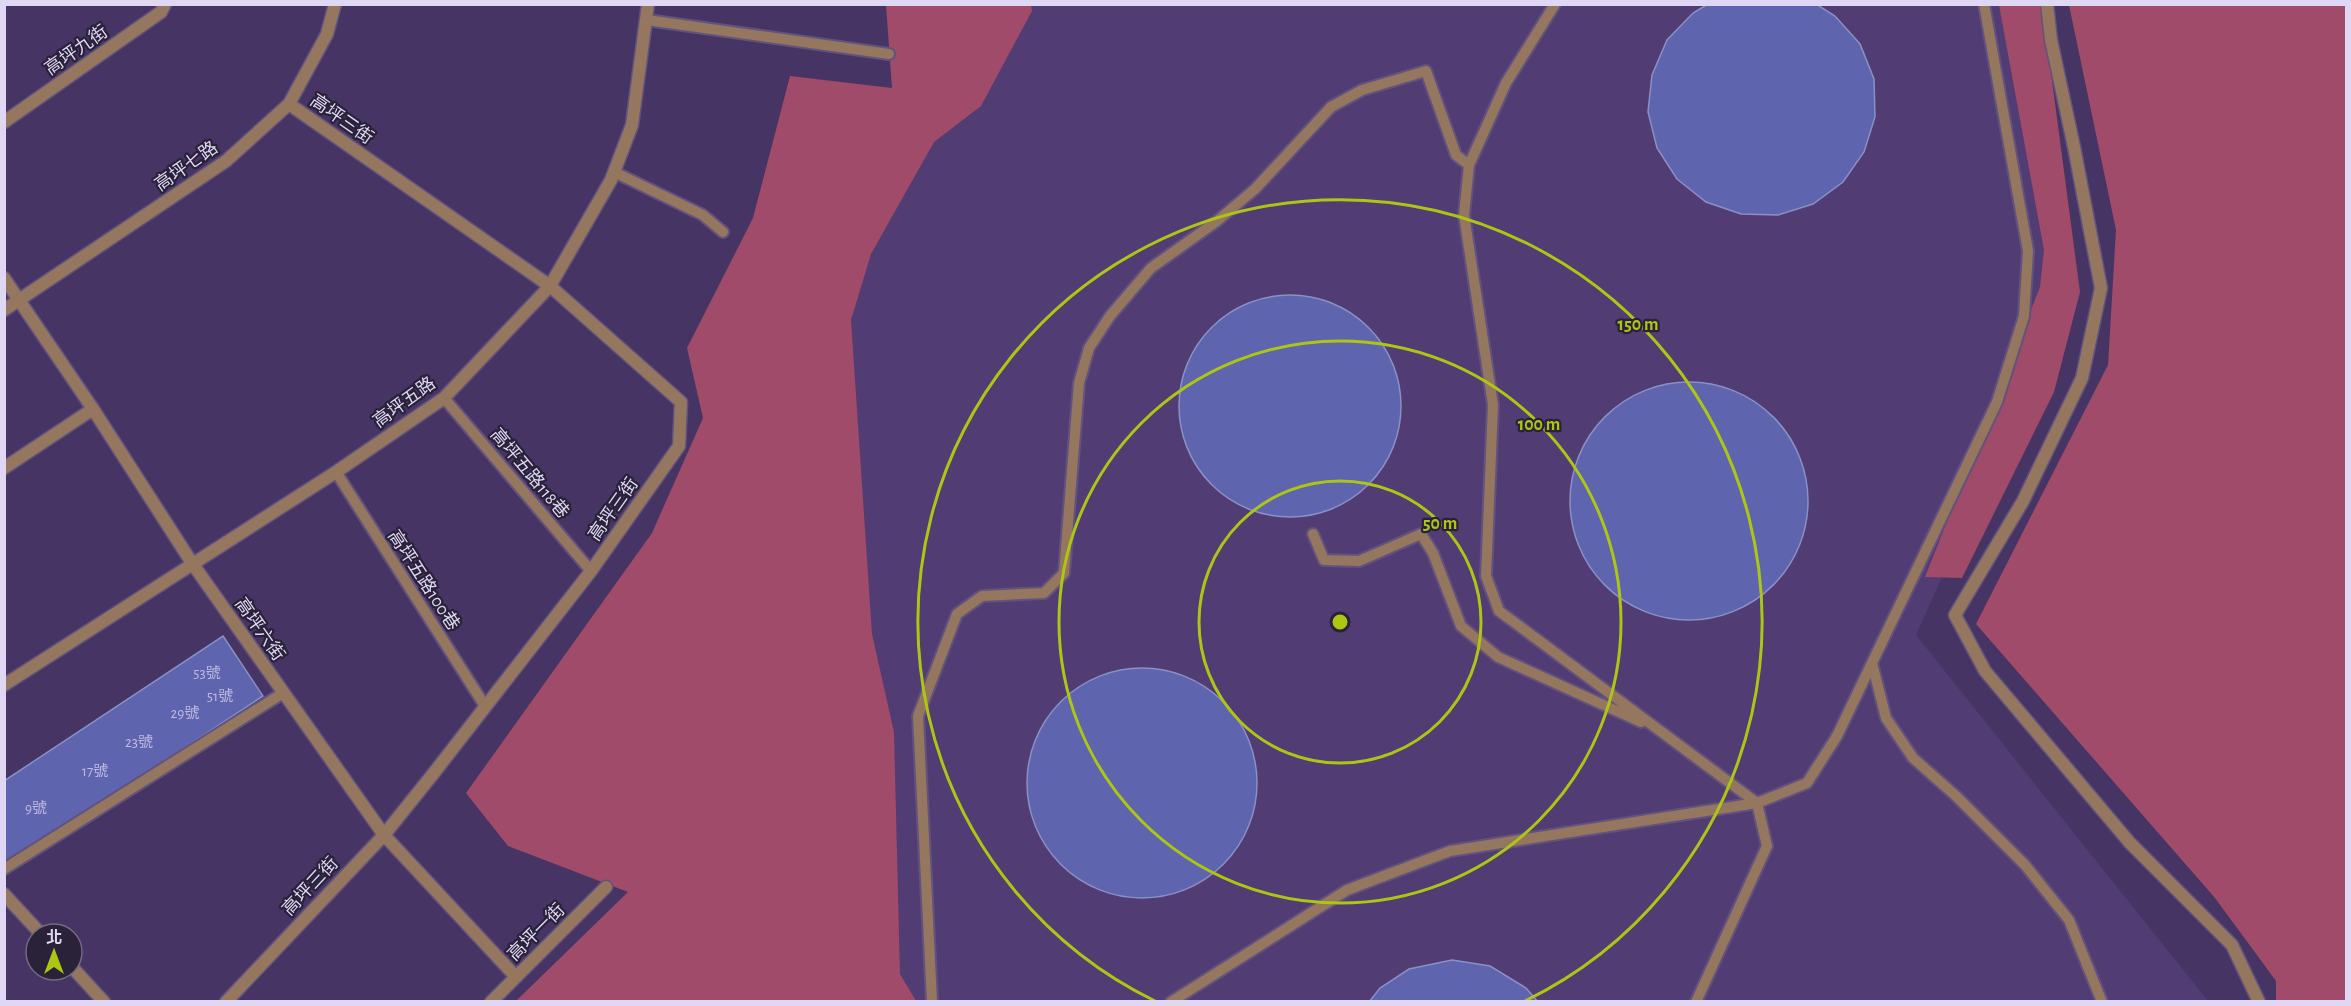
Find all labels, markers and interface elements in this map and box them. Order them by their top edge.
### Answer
street label: 高坪九街 [41,21,111,79]
street label: 高坪三街 [307,90,377,148]
street label: 高坪七路 [151,137,221,195]
text: 150 m [1618,316,1658,334]
street label: 高坪五路 [369,373,439,431]
text: 100 m [1518,416,1560,434]
street label: 高坪五路118巷 [487,424,573,522]
street label: 高坪三街 [584,474,642,544]
text: 50 m [1423,515,1457,533]
street label: 高坪五路100巷 [384,526,464,634]
street label: 高坪六街 [231,594,289,664]
centre of rings [1330,612,1350,632]
house number: 53號 [193,665,221,681]
house number: 51號 [207,688,233,704]
house number: 29號 [171,705,199,721]
house number: 23號 [125,734,153,750]
house number: 17號 [82,763,108,779]
house number: 9號 [25,800,47,816]
street label: 高坪三街 [278,853,342,919]
street label: 高坪一街 [503,899,569,965]
north arrow [24,922,84,982]
text: 北 [46,929,62,946]

